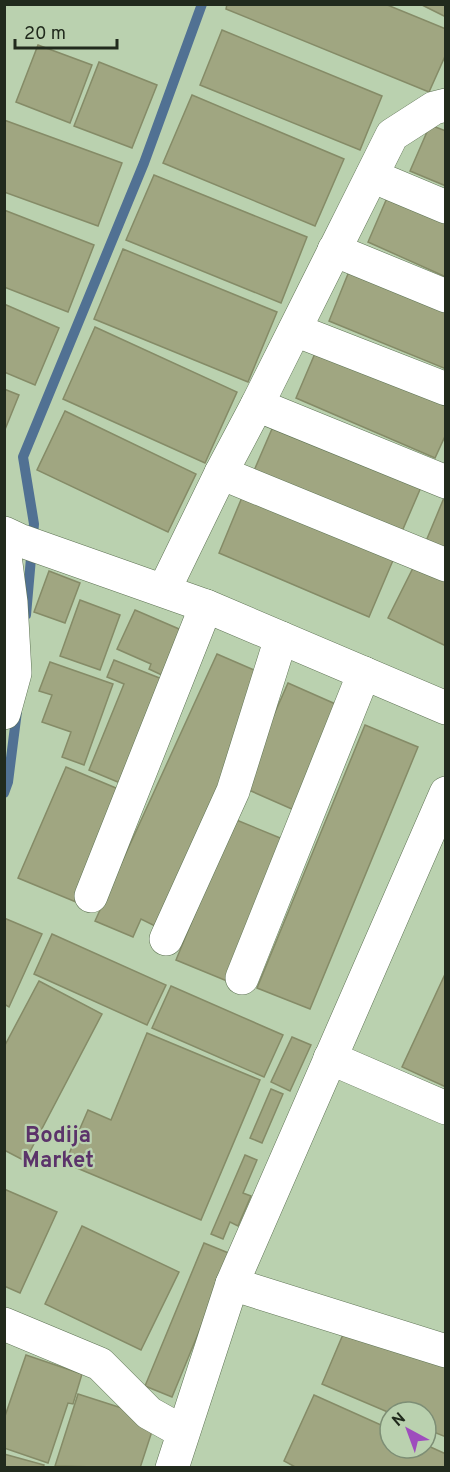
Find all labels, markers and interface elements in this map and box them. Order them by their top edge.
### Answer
scale bar [15,12,117,50]
text: 20 m [24,23,66,46]
district label: Bodija Market [22,1123,94,1175]
north arrow [378,1400,438,1460]
text: N [389,1409,410,1432]

